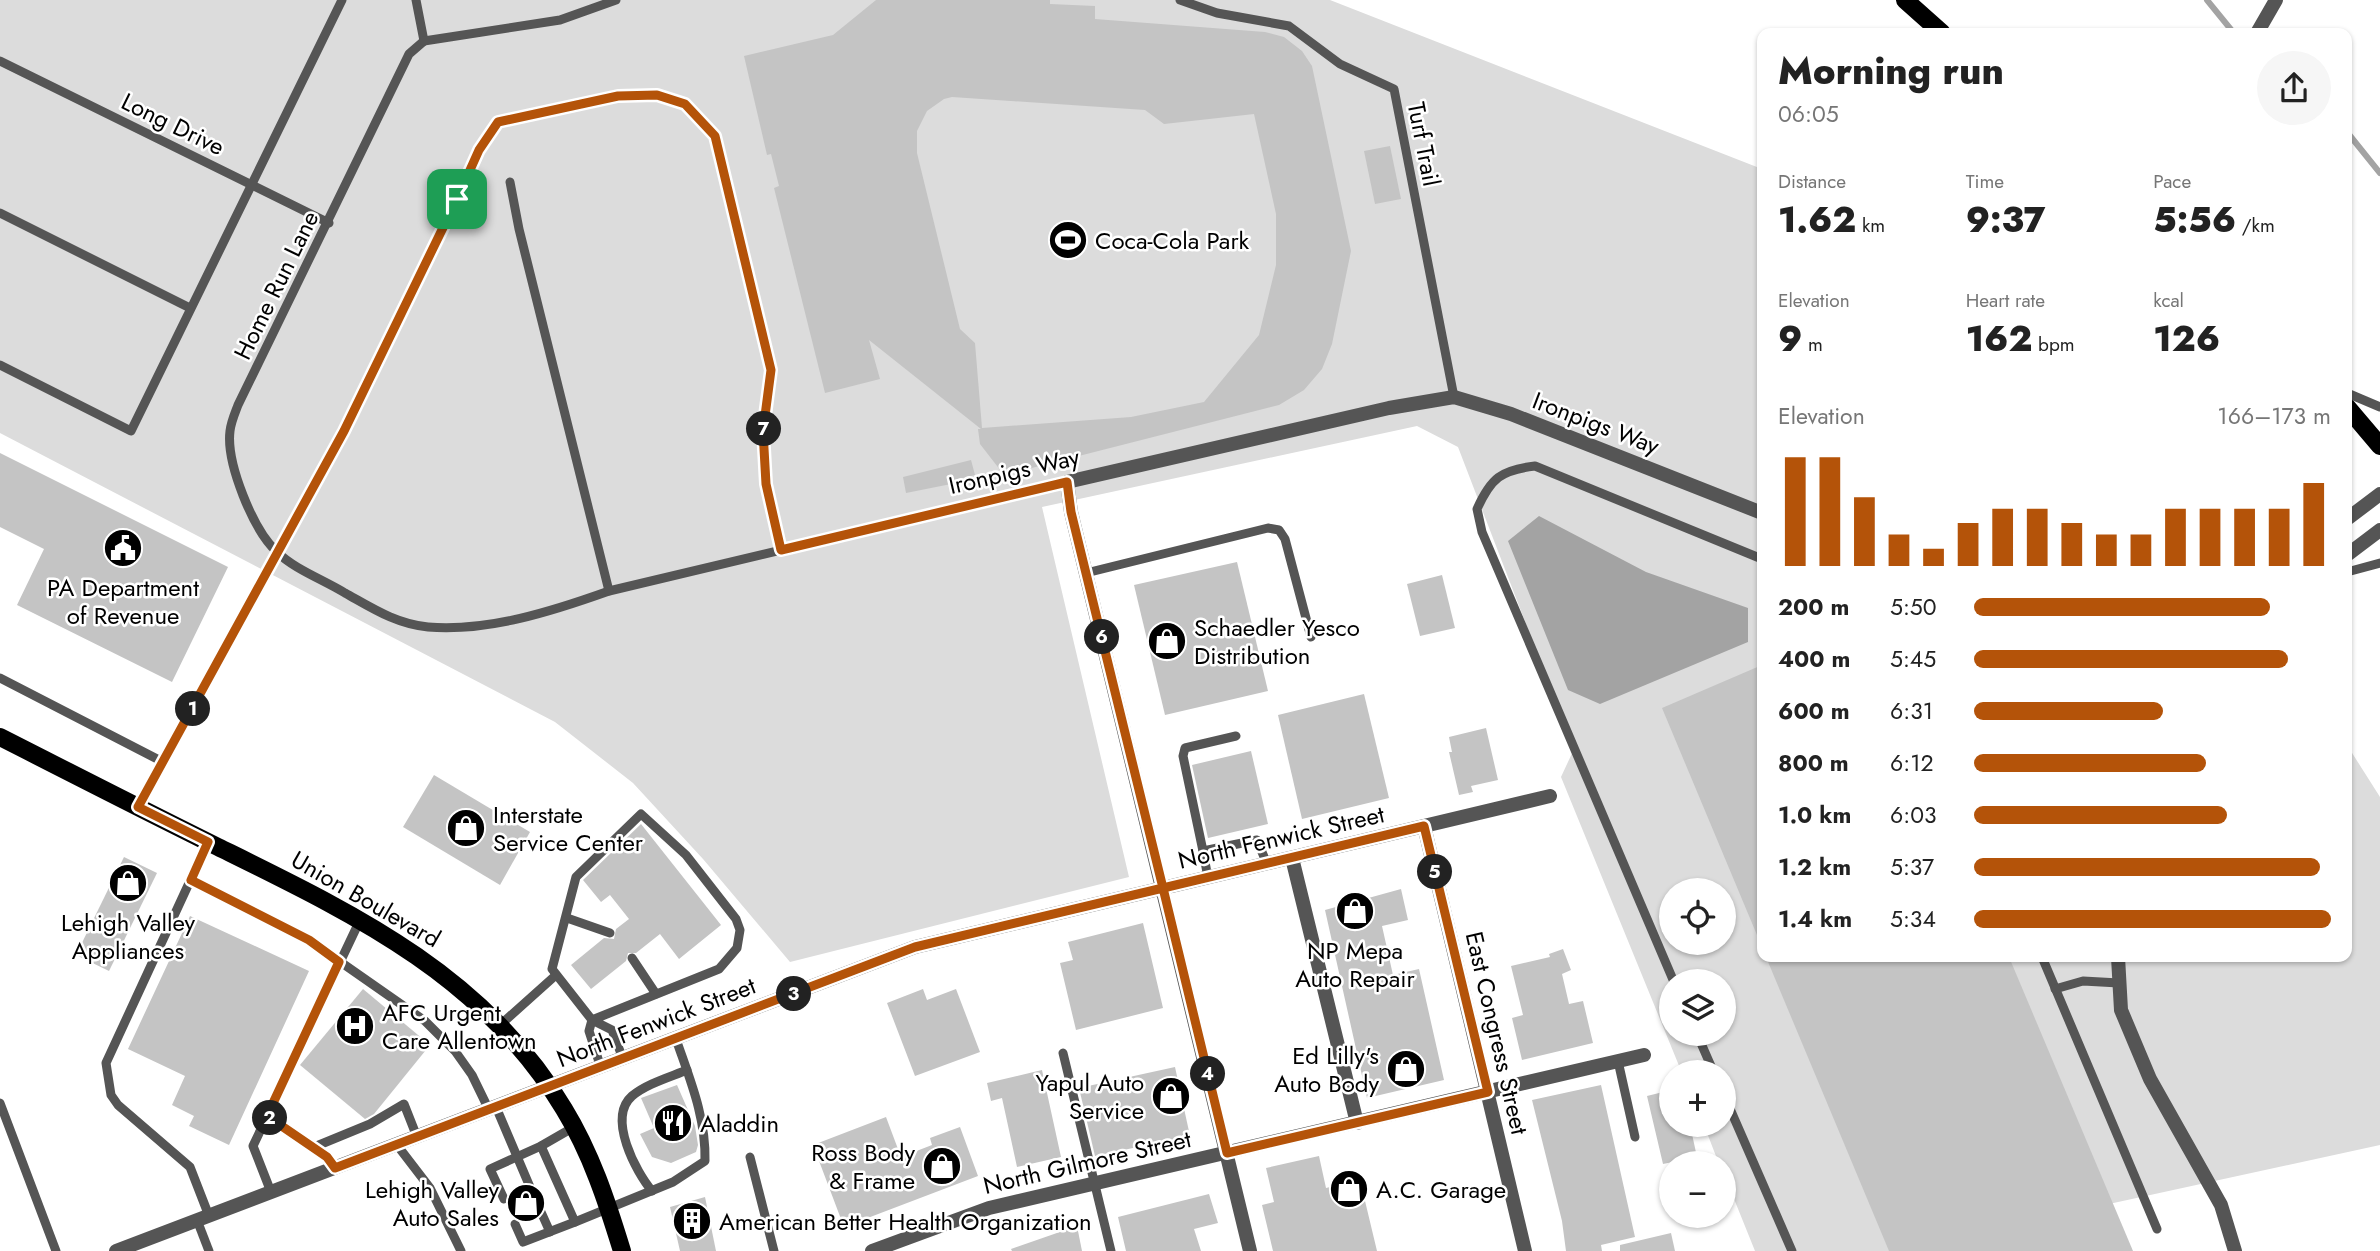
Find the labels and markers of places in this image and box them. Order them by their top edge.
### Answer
pin [427,169,487,229]
sports icon: Coca-Cola Park [1047,219,1089,261]
place label: Coca-Cola Park [1095,223,1250,258]
pin: 7 [746,412,782,446]
public building icon: PA Department of Revenue [102,527,144,569]
place label: PA Department of Revenue [47,570,199,633]
place label: Schaedler Yesco Distribution [1194,610,1360,673]
pin: 6 [1084,620,1120,654]
shop icon: Schaedler Yesco Distribution [1146,620,1188,662]
pin: 1 [176,692,210,726]
place label: Interstate Service Center [493,797,644,860]
shop icon: Interstate Service Center [445,807,487,849]
pin: 5 [1418,854,1452,890]
shop icon: Lehigh Valley Appliances [107,862,149,904]
shop icon: NP Mepa Auto Repair [1334,890,1376,932]
place label: Lehigh Valley Appliances [61,905,195,968]
place label: NP Mepa Auto Repair [1295,933,1416,996]
pin: 3 [776,976,812,1012]
place label: AFC Urgent Care Allentown [382,995,537,1058]
hospital icon: AFC Urgent Care Allentown [334,1005,376,1047]
place label: Ed Lilly's Auto Body [1274,1038,1379,1101]
shop icon: Ed Lilly's Auto Body [1385,1048,1427,1090]
pin: 4 [1190,1056,1226,1092]
place label: Yapul Auto Service [1036,1065,1144,1128]
shop icon: Yapul Auto Service [1150,1075,1192,1117]
pin: 2 [252,1100,288,1136]
restaurant icon: Aladdin [652,1102,694,1144]
place label: Aladdin [700,1106,779,1141]
place label: Ross Body & Frame [811,1135,915,1198]
shop icon: Ross Body & Frame [921,1145,963,1187]
shop icon: A.C. Garage [1328,1168,1370,1210]
place label: Lehigh Valley Auto Sales [365,1172,499,1235]
place label: A.C. Garage [1376,1172,1506,1207]
shop icon: Lehigh Valley Auto Sales [505,1182,547,1224]
building icon: American Better Health Organization [671,1200,713,1242]
place label: American Better Health Organization [719,1204,1092,1239]

